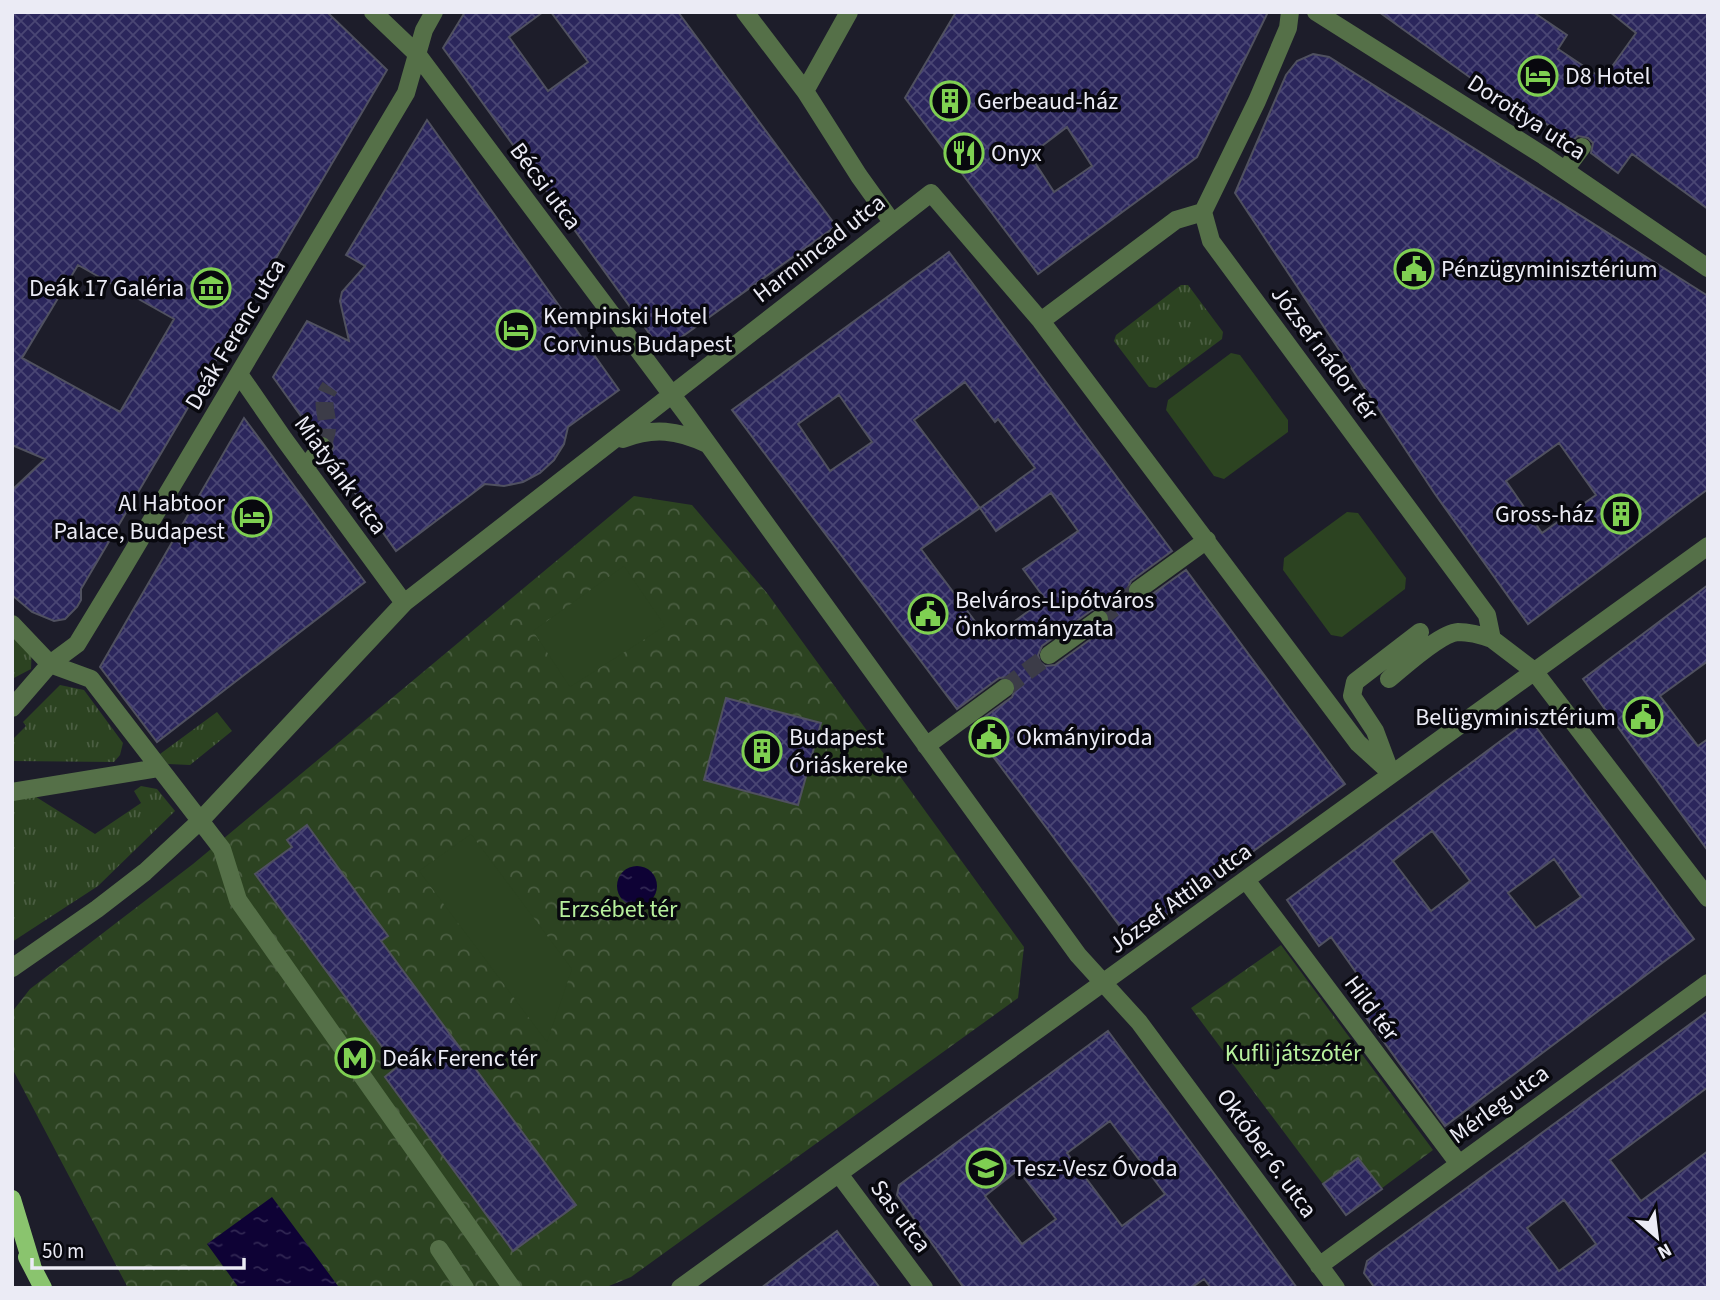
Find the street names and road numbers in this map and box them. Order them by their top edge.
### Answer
street label: Dorottya utca [1460,66,1593,169]
street label: Bécsi utca [501,135,590,237]
street label: Harmincad utca [746,185,893,311]
street label: Deák Ferenc utca [176,252,294,417]
street label: József nádor tér [1262,278,1387,429]
street label: Miatyánk utca [285,409,396,542]
street label: József Attila utca [1102,834,1259,962]
street label: Hild tér [1335,968,1408,1049]
street label: Mérleg utca [1442,1056,1557,1153]
street label: Október 6. utca [1208,1081,1326,1225]
street label: Sas utca [862,1172,940,1260]

